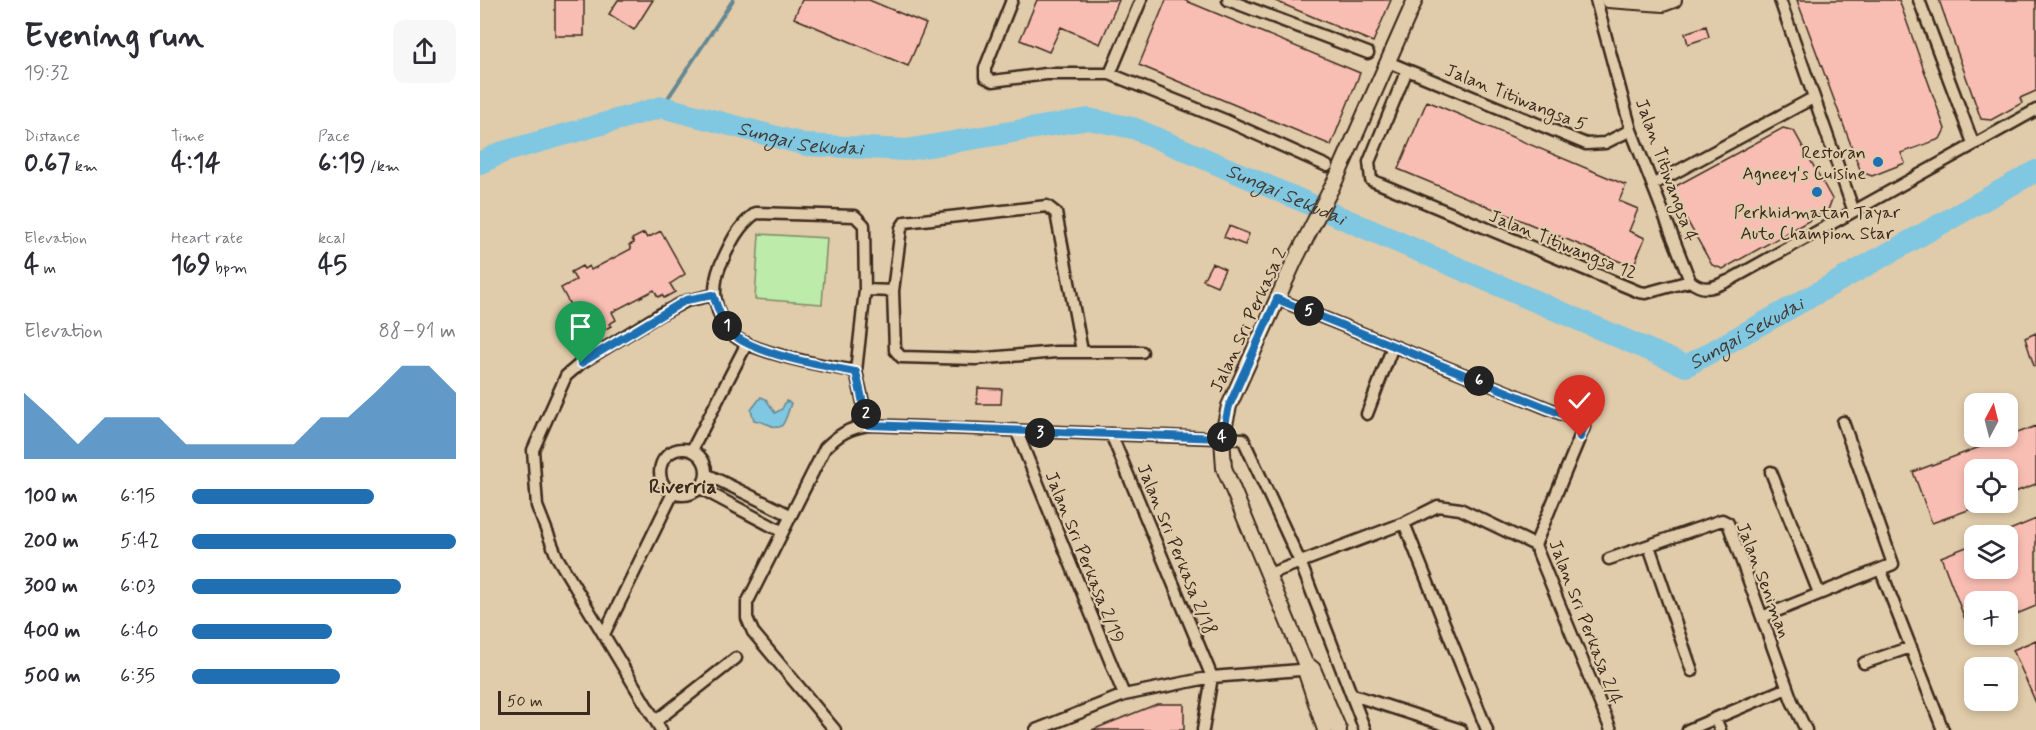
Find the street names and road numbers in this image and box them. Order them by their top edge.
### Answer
street label: Jalan Titiwangsa 5 [1441,59,1590,138]
street label: Jalan Titiwangsa 4 [1628,95,1703,246]
street label: Jalan Titiwangsa 12 [1485,204,1640,287]
street label: Jalan Sri Perkasa 2 [1205,244,1293,396]
street label: Jalan Sri Perkasa 2/18 [1131,460,1221,638]
street label: Jalan Sri Perkasa 2/19 [1039,468,1130,647]
street label: Jalan Seniman [1730,519,1796,641]
street label: Jalan Sri Perkasa 2/4 [1543,536,1628,708]

